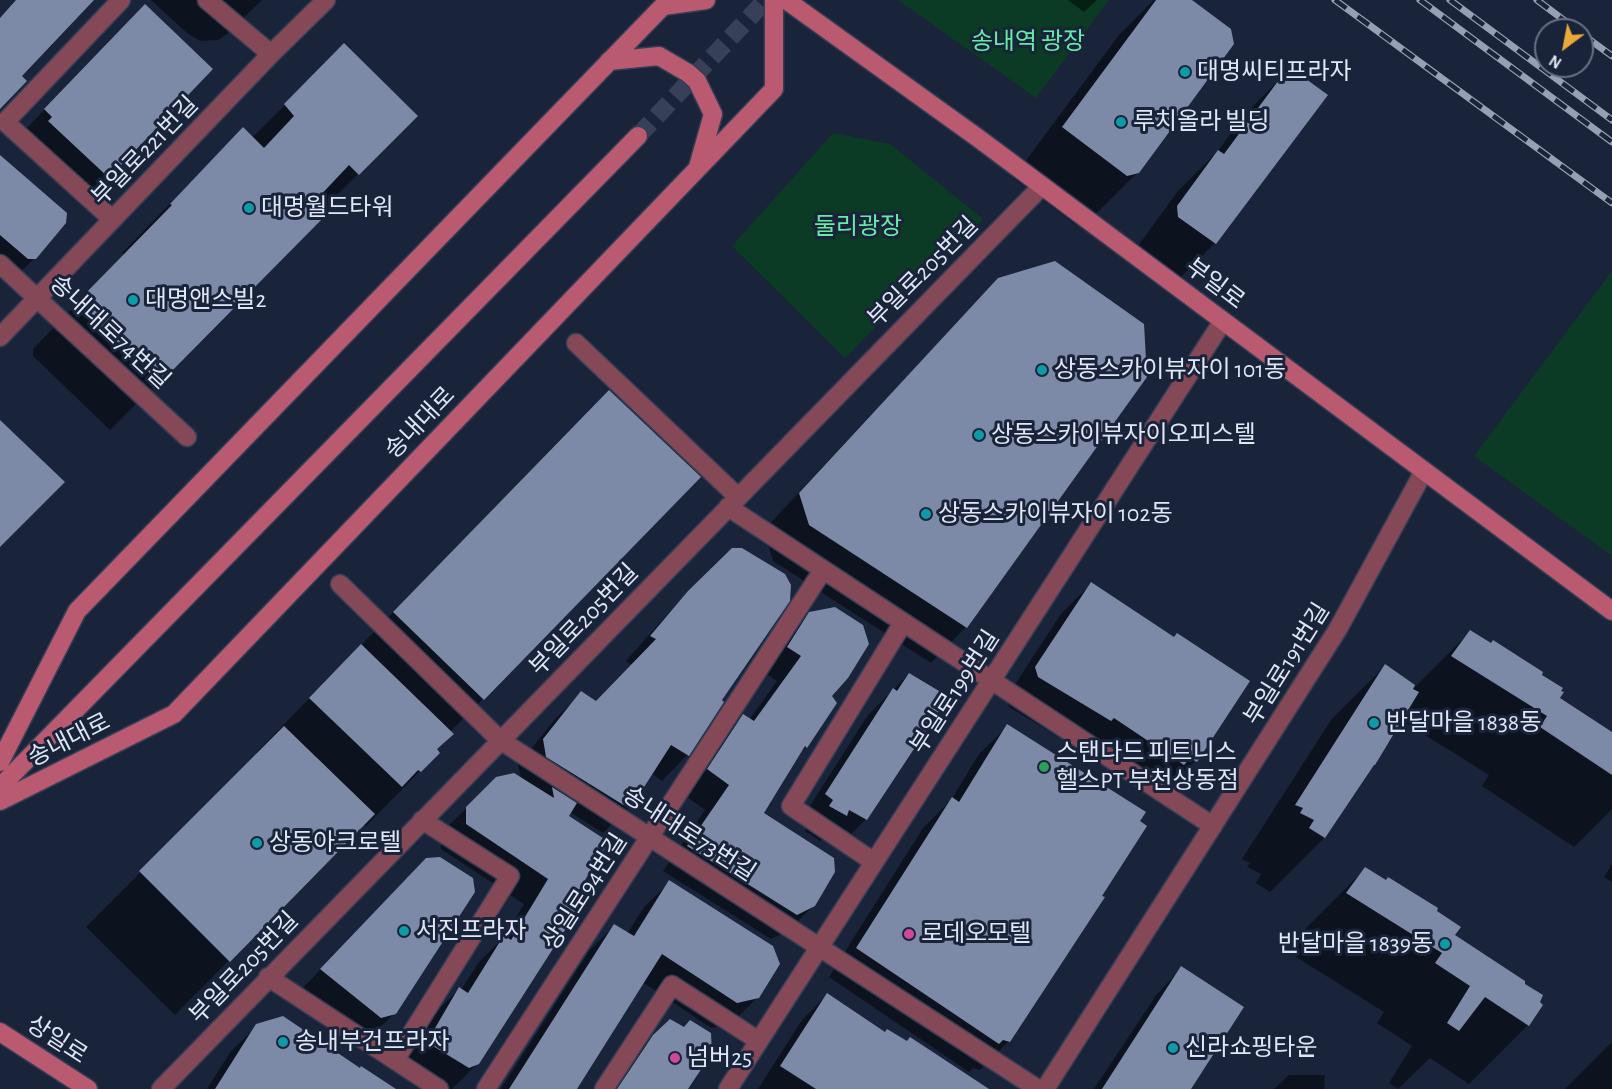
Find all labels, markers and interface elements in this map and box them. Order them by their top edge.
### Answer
north arrow [1534,18,1594,78]
park label: 송내역 광장 [971,28,1085,56]
text: N [1547,52,1564,71]
place label: 대명씨티프라자 [1197,58,1352,86]
marker: 대명씨티프라자 [1178,65,1192,79]
street label: 부일로221번길 [86,90,204,212]
place label: 루치올라 빌딩 [1133,108,1269,136]
marker: 루치올라 빌딩 [1114,115,1128,129]
place label: 대명월드타워 [261,194,393,222]
marker: 대명월드타워 [242,201,256,215]
street label: 부일로205번길 [862,211,984,333]
park label: 둘리광장 [814,213,902,241]
street label: 부일로 [1180,253,1250,315]
street label: 송내대로74번길 [44,269,176,395]
place label: 대명앤스빌2 [145,286,266,314]
marker: 대명앤스빌2 [126,293,140,307]
place label: 상동스카이뷰자이 101동 [1054,356,1286,384]
marker: 상동스카이뷰자이 101동 [1035,363,1049,377]
street label: 송내대로 [379,381,461,465]
place label: 상동스카이뷰자이오피스텔 [991,421,1256,449]
marker: 상동스카이뷰자이오피스텔 [972,428,986,442]
place label: 상동스카이뷰자이 102동 [938,500,1173,528]
marker: 상동스카이뷰자이 102동 [919,507,933,521]
street label: 부일로205번길 [524,558,644,682]
street label: 부일로191번길 [1238,598,1336,730]
street label: 부일로199번길 [904,625,1006,759]
street label: 송내대로 [23,707,115,773]
place label: 반달마을 1838동 [1386,709,1541,737]
marker: 반달마을 1838동 [1367,716,1381,730]
place label: 스탠다드 피트니스 헬스PT 부천상동점 [1056,739,1239,795]
marker: 스탠다드 피트니스 헬스PT 부천상동점 [1037,760,1051,774]
street label: 송내대로73번길 [617,780,761,888]
street label: 상일로94번길 [537,828,633,956]
place label: 상동아크로텔 [269,829,401,857]
marker: 상동아크로텔 [250,836,264,850]
street label: 부일로205번길 [184,906,304,1030]
place label: 서진프라자 [416,917,526,945]
place label: 로데오모텔 [921,920,1031,948]
marker: 서진프라자 [397,924,411,938]
marker: 로데오모텔 [902,927,916,941]
place label: 반달마을 1839동 [1278,930,1433,958]
marker: 반달마을 1839동 [1438,937,1452,951]
street label: 상일로 [21,1010,93,1070]
place label: 송내부건프라자 [295,1028,450,1056]
place label: 신라쇼핑타운 [1185,1034,1317,1062]
marker: 송내부건프라자 [276,1035,290,1049]
marker: 신라쇼핑타운 [1166,1041,1180,1055]
place label: 넘버25 [687,1044,752,1072]
marker: 넘버25 [668,1051,682,1065]

